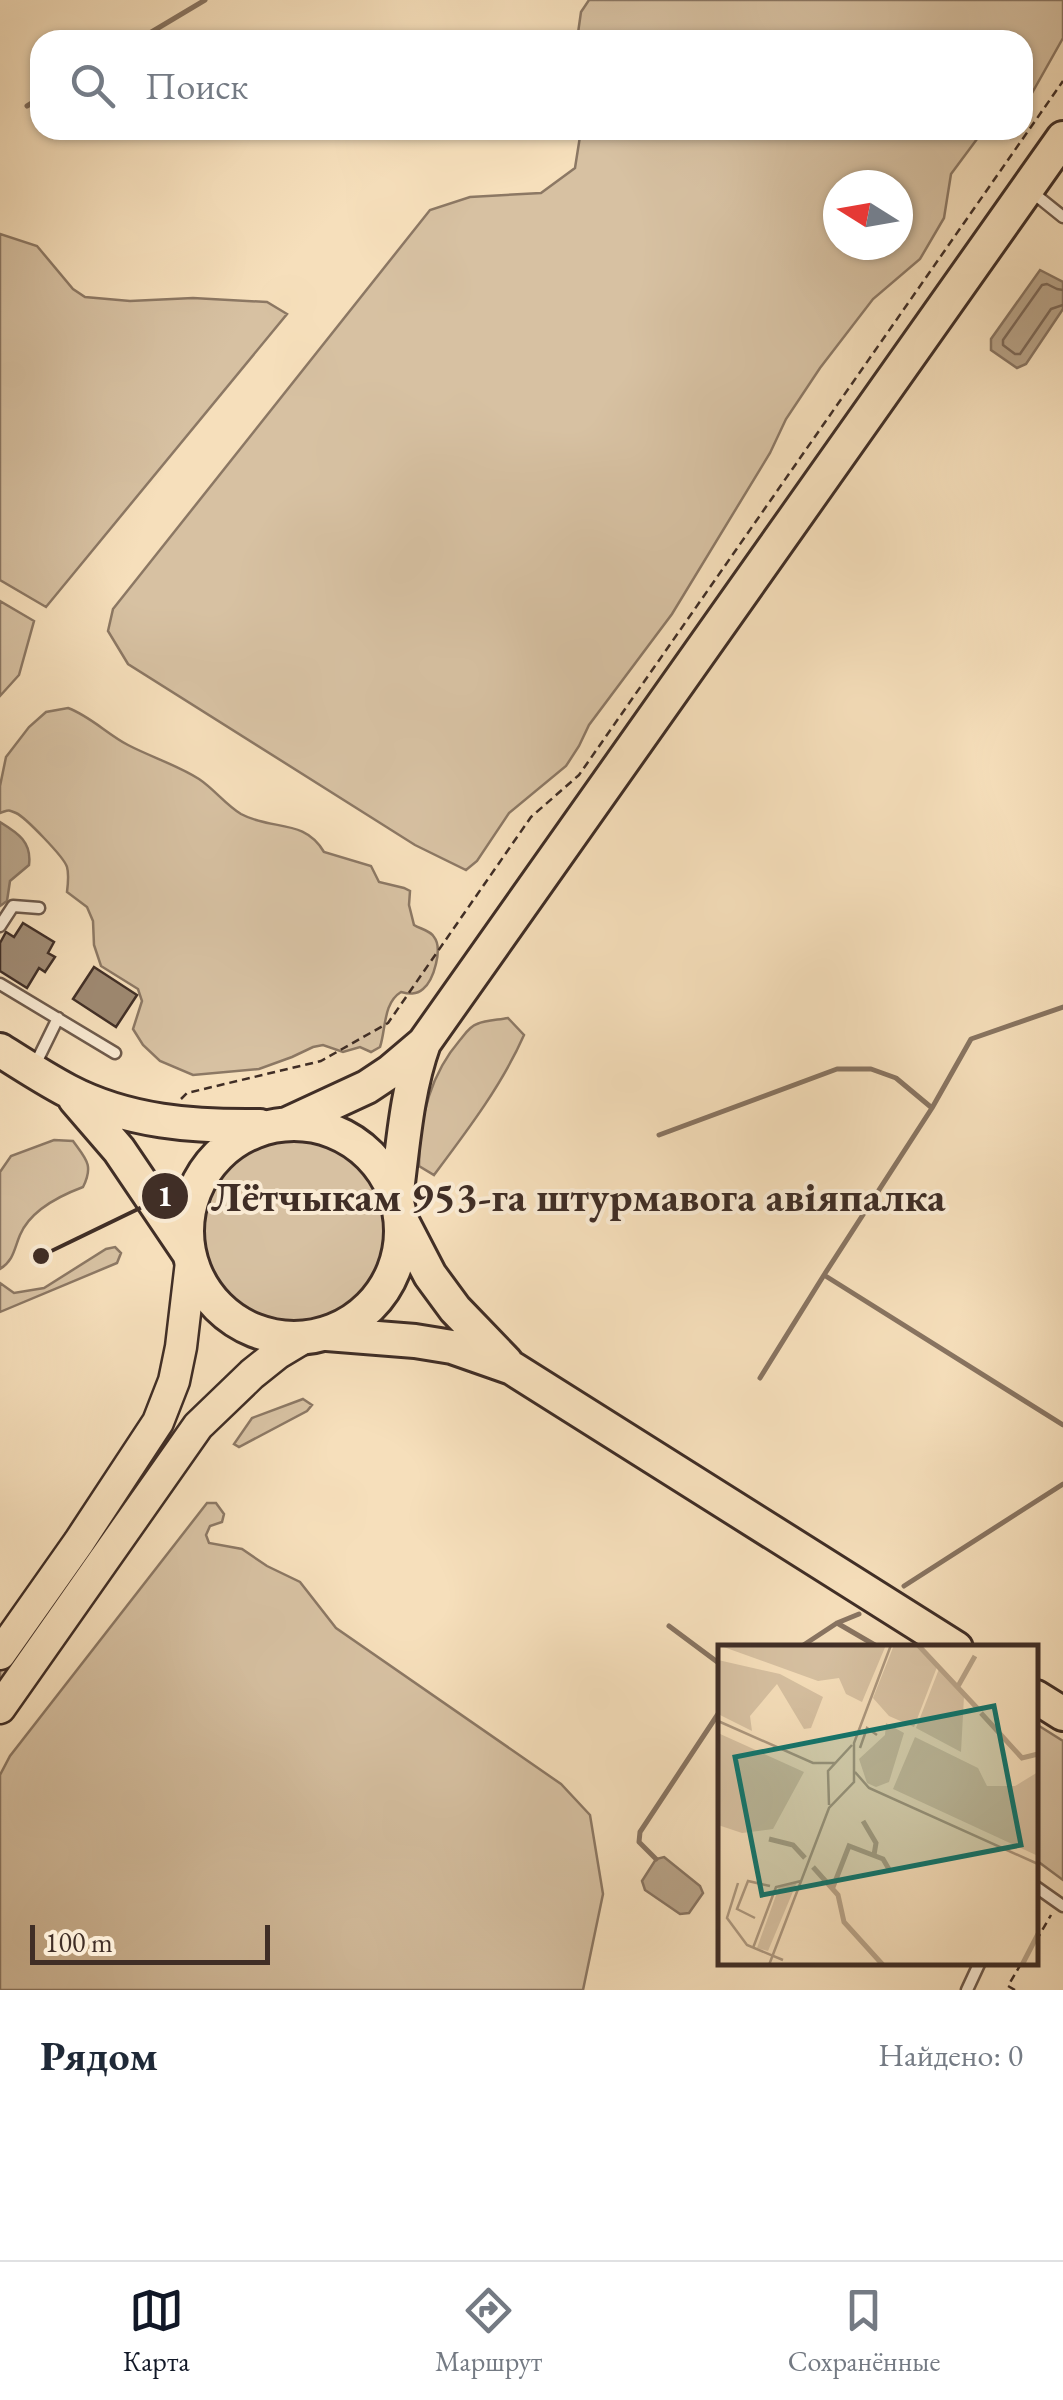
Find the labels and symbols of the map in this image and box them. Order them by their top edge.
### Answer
north arrow [823,170,913,260]
callout: Лётчыкам 953-га штурмавога авіяпалка [140,1160,965,1232]
text: Лётчыкам 953-га штурмавога авіяпалка [211,1169,946,1224]
text: 1 [157,1176,173,1215]
inset map [718,1645,1038,1965]
scale bar [30,1920,270,1964]

